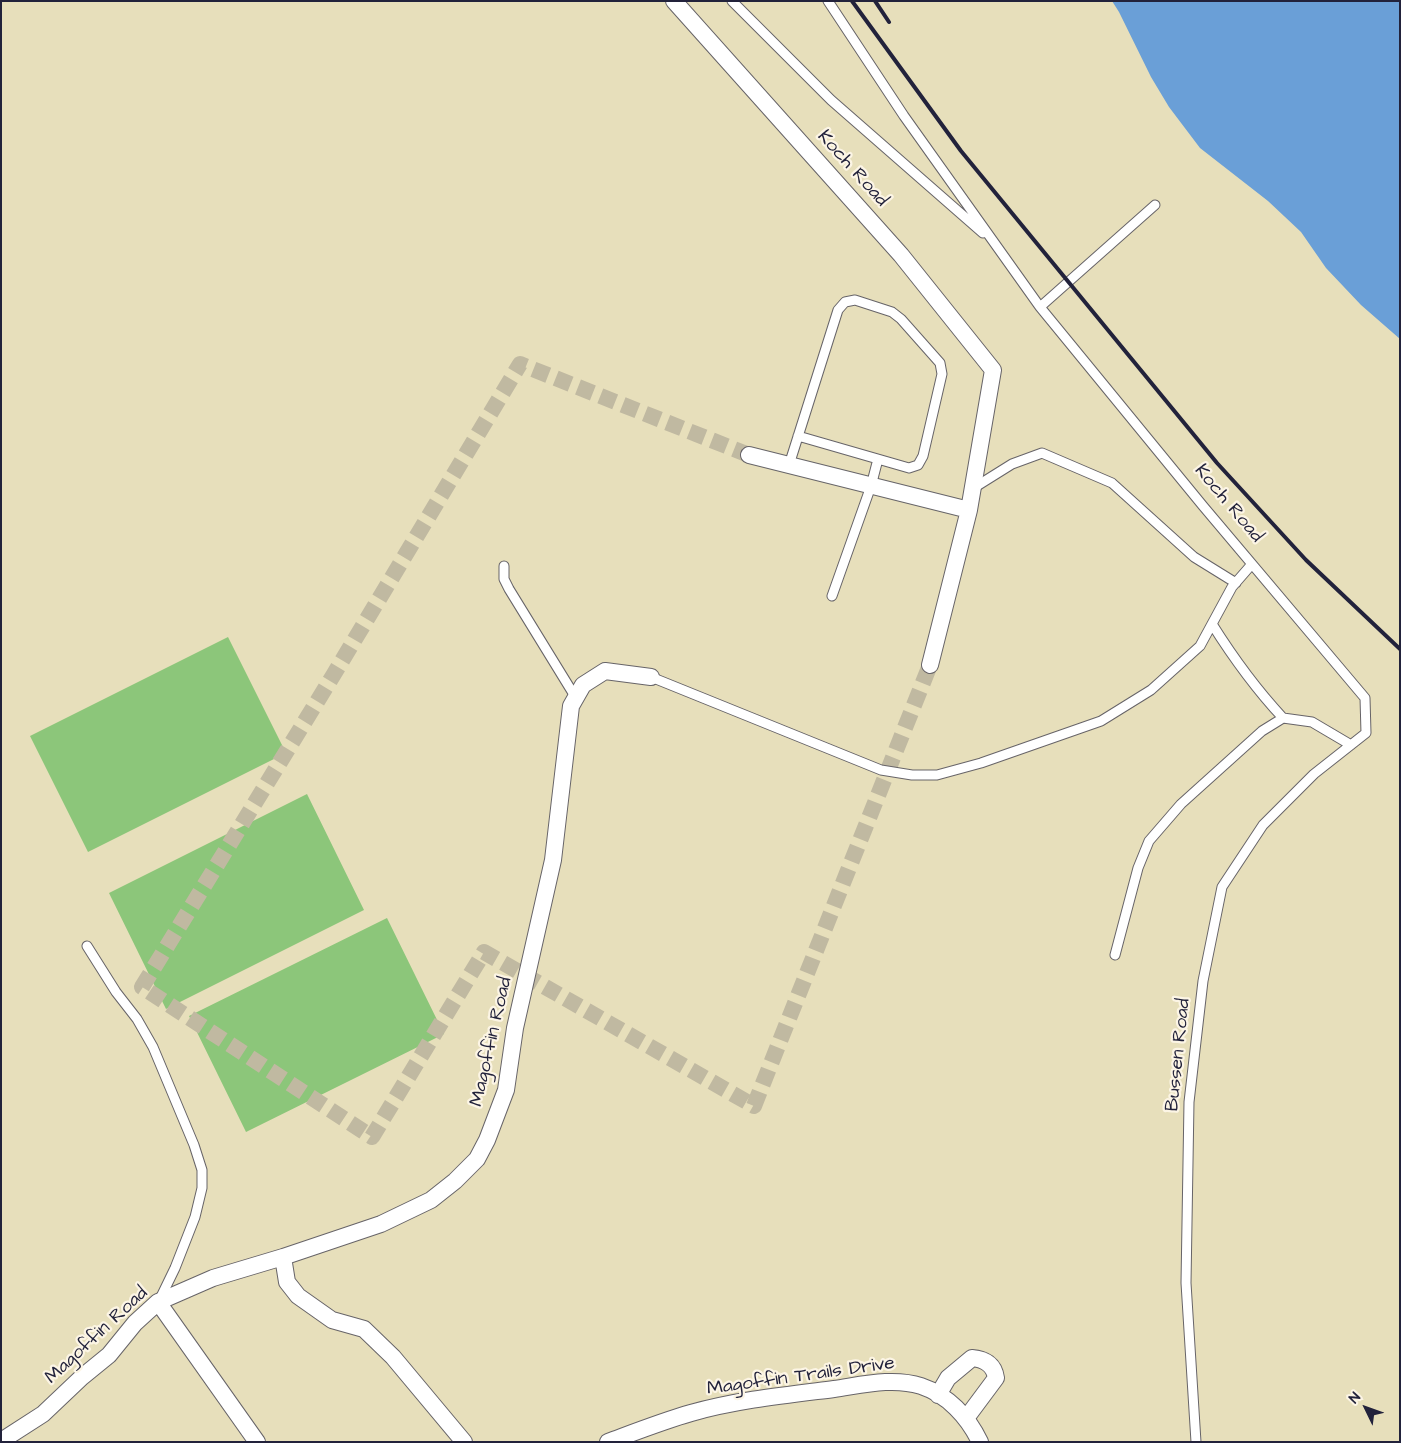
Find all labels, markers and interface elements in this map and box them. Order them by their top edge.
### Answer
street label: Koch Road [812,126,892,212]
street label: Koch Road [1189,460,1267,548]
street label: Magoffin Road [466,975,518,1109]
street label: Bussen Road [1162,997,1196,1113]
street label: Magoffin Road [41,1283,153,1389]
street label: Magoffin Trails Drive [706,1353,896,1401]
north arrow [1341,1383,1391,1433]
text: N [1344,1388,1365,1408]

